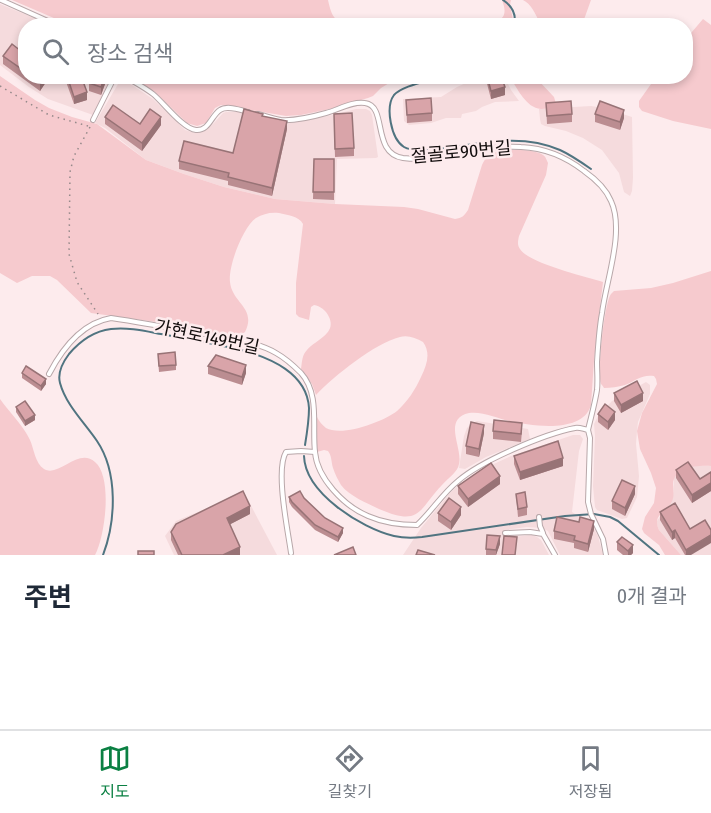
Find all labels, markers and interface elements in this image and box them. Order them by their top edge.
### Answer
search box [18,18,693,84]
icon: search [39,35,72,68]
text: 장소 검색 [87,40,173,67]
street label: 절골로90번길 [410,137,512,167]
street label: 가현로149번길 [152,315,262,359]
text: 주변 [24,582,72,613]
text: 0개 결과 [617,584,687,608]
tab: 지도 [98,742,131,802]
tab: 길찾기 [328,742,372,802]
tab: 저장됨 [569,742,613,802]

